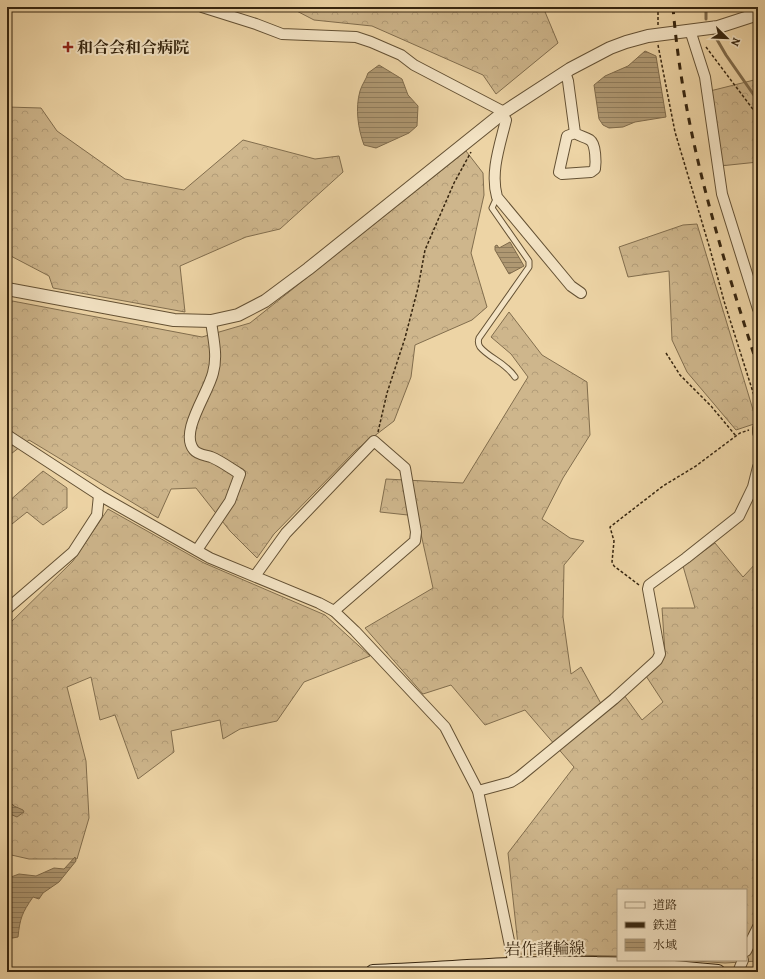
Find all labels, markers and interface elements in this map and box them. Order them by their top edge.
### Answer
north arrow [707,18,747,58]
text: N [727,35,744,48]
place label: 和合会和合病院 [77,37,189,59]
marker: 和合会和合病院 [62,41,74,53]
legend [617,889,747,961]
text: 道路 [653,897,677,913]
text: 鉄道 [652,917,677,933]
street label: 岩作諸輪線 [505,937,585,961]
text: 水域 [653,937,677,953]

